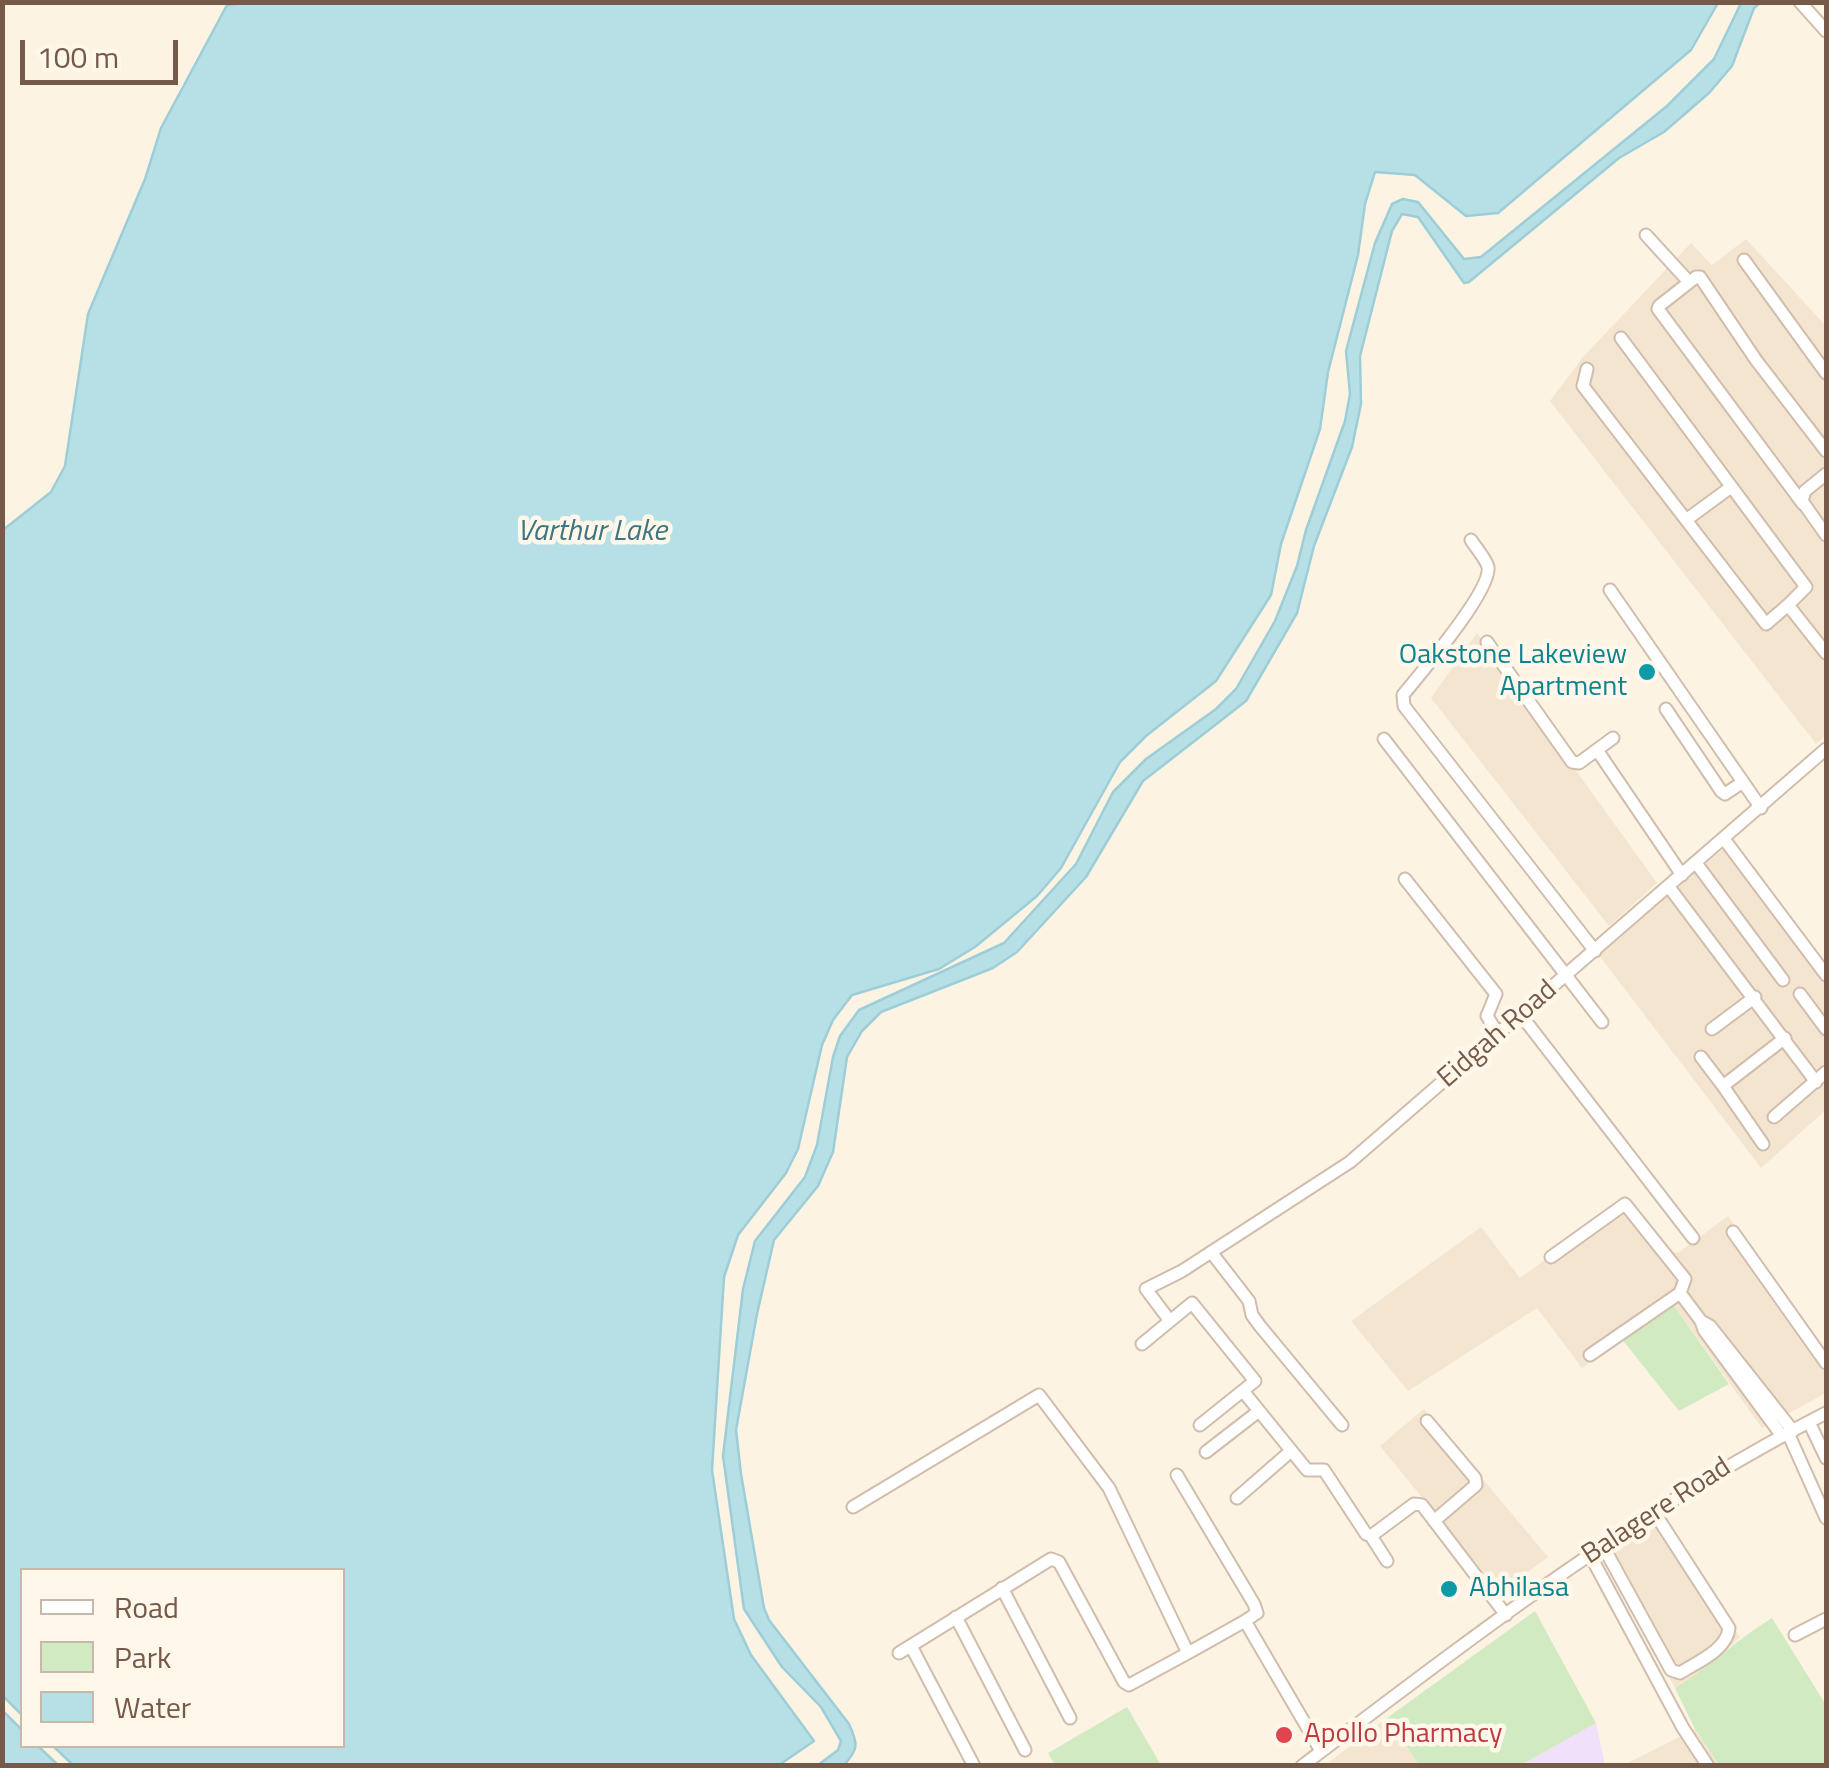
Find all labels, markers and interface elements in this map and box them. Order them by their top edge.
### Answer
scale bar [25,20,182,82]
text: 100 m [37,34,119,80]
water label: Varthur Lake [517,515,667,551]
place label: Oakstone Lakeview Apartment [1399,639,1627,705]
marker: Oakstone Lakeview Apartment [1636,661,1658,683]
street label: Eidgah Road [1432,974,1564,1096]
street label: Balagere Road [1576,1451,1738,1573]
legend [20,1568,345,1748]
place label: Abhilasa [1469,1572,1569,1606]
marker: Abhilasa [1438,1578,1460,1600]
text: Road [114,1584,179,1630]
text: Park [114,1634,171,1680]
text: Water [114,1684,191,1730]
place label: Apollo Pharmacy [1304,1718,1503,1752]
marker: Apollo Pharmacy [1273,1724,1295,1746]

